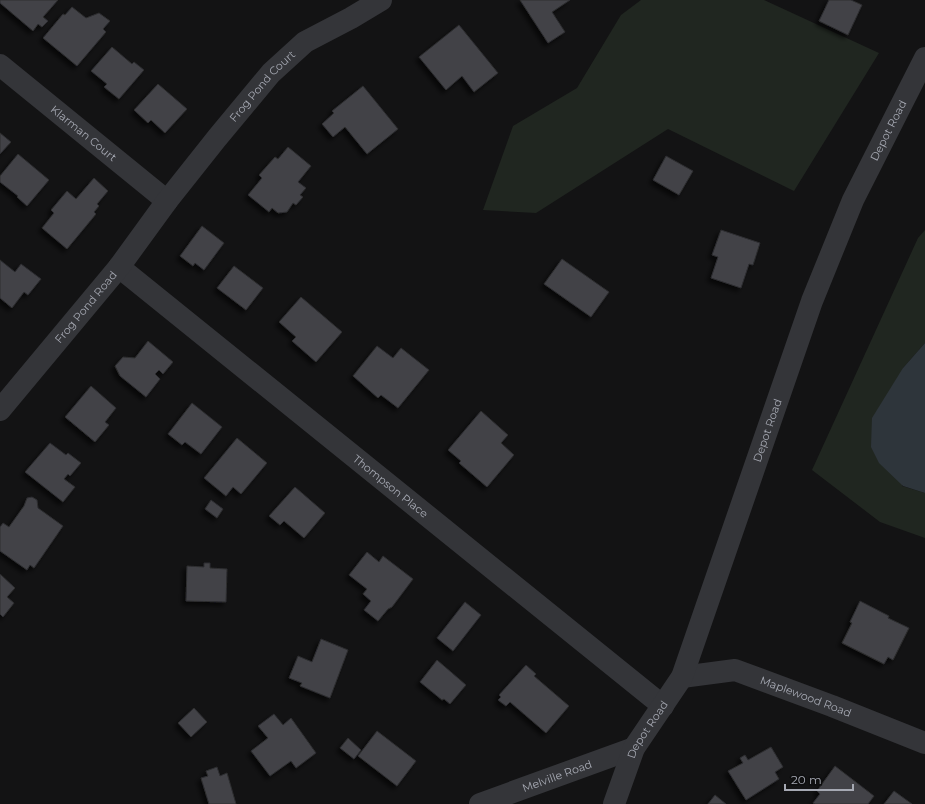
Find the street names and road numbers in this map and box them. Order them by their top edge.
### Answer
street label: Frog Pond Court [226,47,299,125]
street label: Depot Road [867,98,909,163]
street label: Klarman Court [48,102,120,165]
street label: Frog Pond Road [52,268,120,346]
street label: Depot Road [750,397,785,464]
street label: Thompson Place [350,452,431,521]
street label: Maplewood Road [758,673,853,720]
street label: Depot Road [624,698,671,760]
street label: Melville Road [520,757,594,795]

